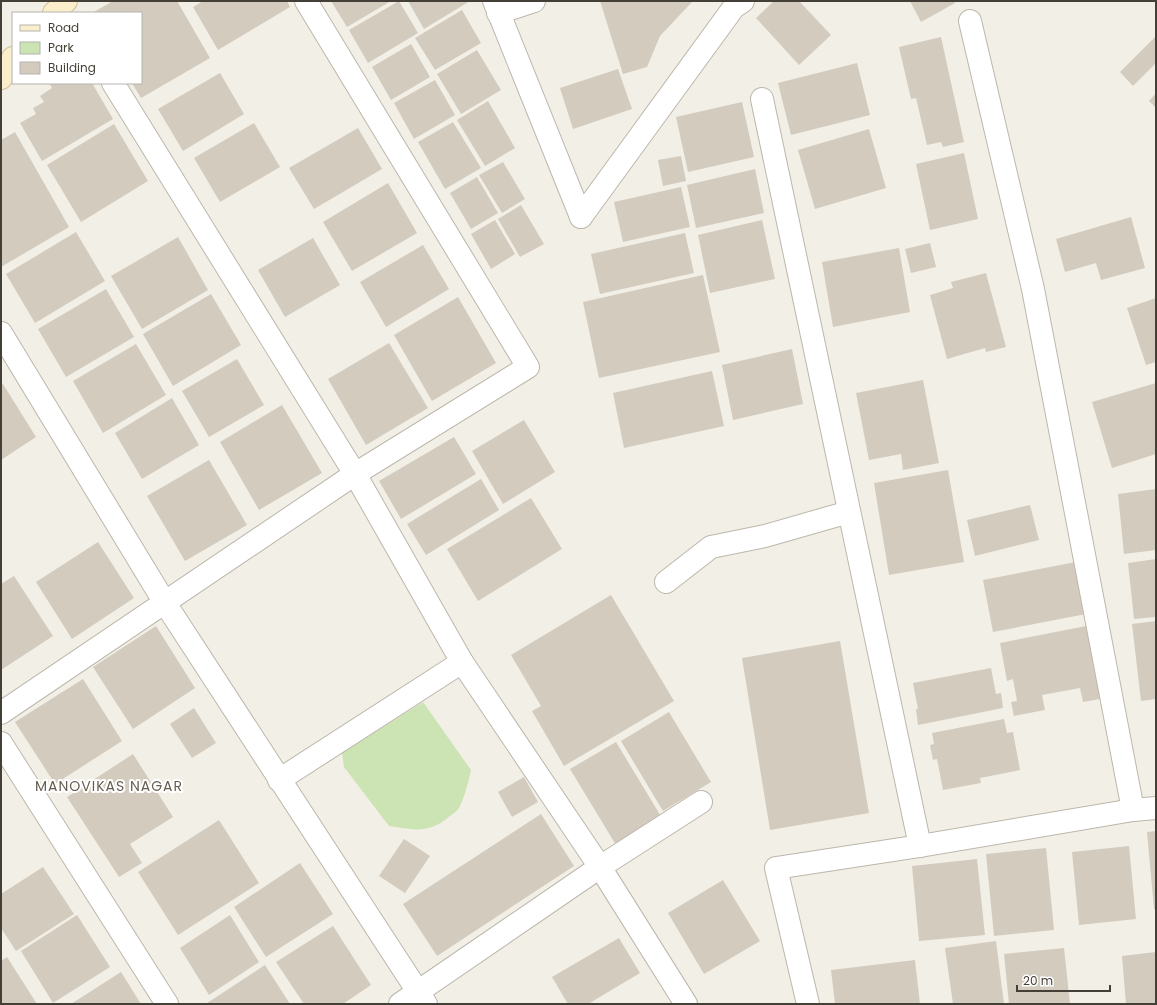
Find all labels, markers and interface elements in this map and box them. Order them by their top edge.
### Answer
legend [12,12,142,84]
text: Road [48,19,79,36]
text: Park [48,39,75,56]
text: Building [48,59,96,76]
district label: MANOVIKAS NAGAR [35,776,183,796]
scale bar [1017,967,1110,993]
text: 20 m [1023,972,1053,989]

